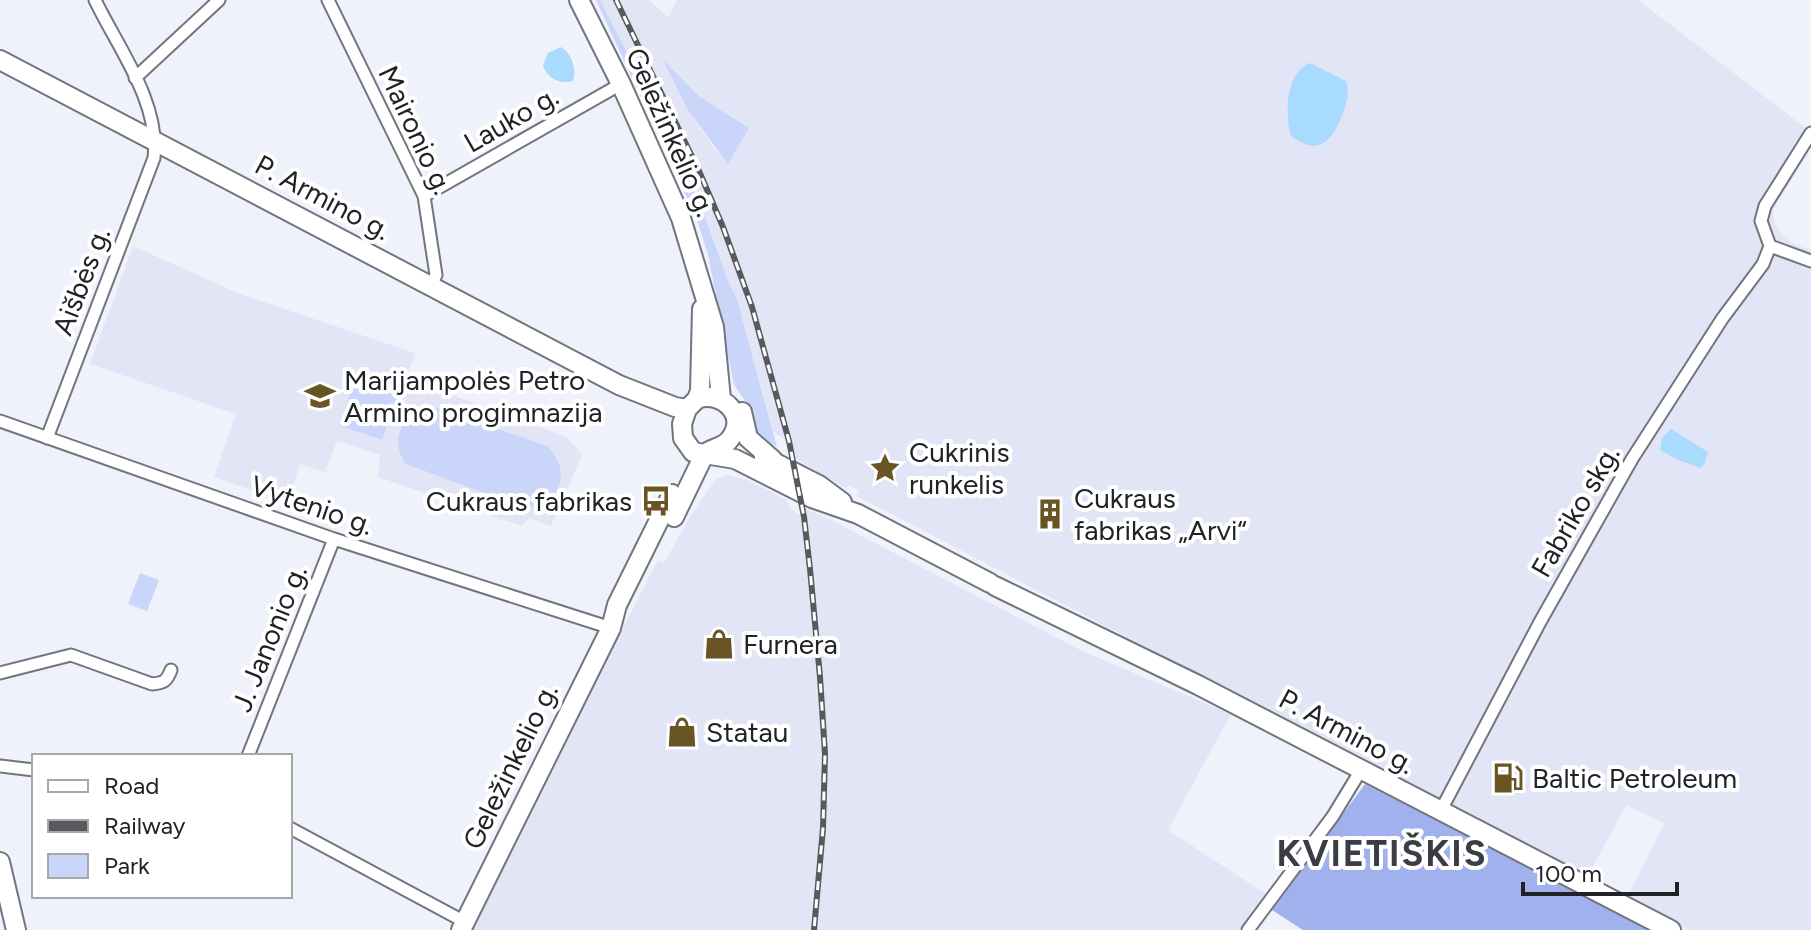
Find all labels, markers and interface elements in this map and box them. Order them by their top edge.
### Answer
street label: Geležinkelio g. [619,43,723,221]
street label: Maironio g. [371,60,461,200]
street label: Lauko g. [458,78,564,160]
street label: P. Armino g. [249,147,397,247]
street label: Aišbės g. [45,222,117,340]
place label: Marijampolės Petro Armino progimnazija [344,363,603,429]
school or university icon: Marijampolės Petro Armino progimnazija [303,379,337,413]
place label: Cukrinis runkelis [909,435,1010,501]
street label: Fabriko skg. [1524,439,1626,583]
place icon: Cukrinis runkelis [868,451,902,485]
street label: Vytenio g. [246,468,378,542]
place label: Cukraus fabrikas „Arvi“ [1074,481,1247,547]
place label: Cukraus fabrikas [426,484,632,518]
bus stop icon: Cukraus fabrikas [639,484,673,518]
building icon: Cukraus fabrikas „Arvi“ [1033,497,1067,531]
street label: J. Janonio g. [224,560,314,716]
shop icon: Furnera [702,627,736,661]
place label: Furnera [743,627,838,661]
street label: Geležinkelio g. [455,677,565,855]
street label: P. Armino g. [1273,681,1421,781]
shop icon: Statau [665,715,699,749]
place label: Statau [706,715,788,749]
legend [32,754,292,898]
fuel station icon: Baltic Petroleum [1491,761,1525,795]
place label: Baltic Petroleum [1532,761,1737,795]
text: Road [104,771,159,800]
text: Railway [104,811,186,840]
district label: KVIETIŠKIS [1276,832,1488,875]
scale bar [1523,846,1677,896]
text: Park [104,851,150,880]
text: 100 m [1535,859,1602,888]

